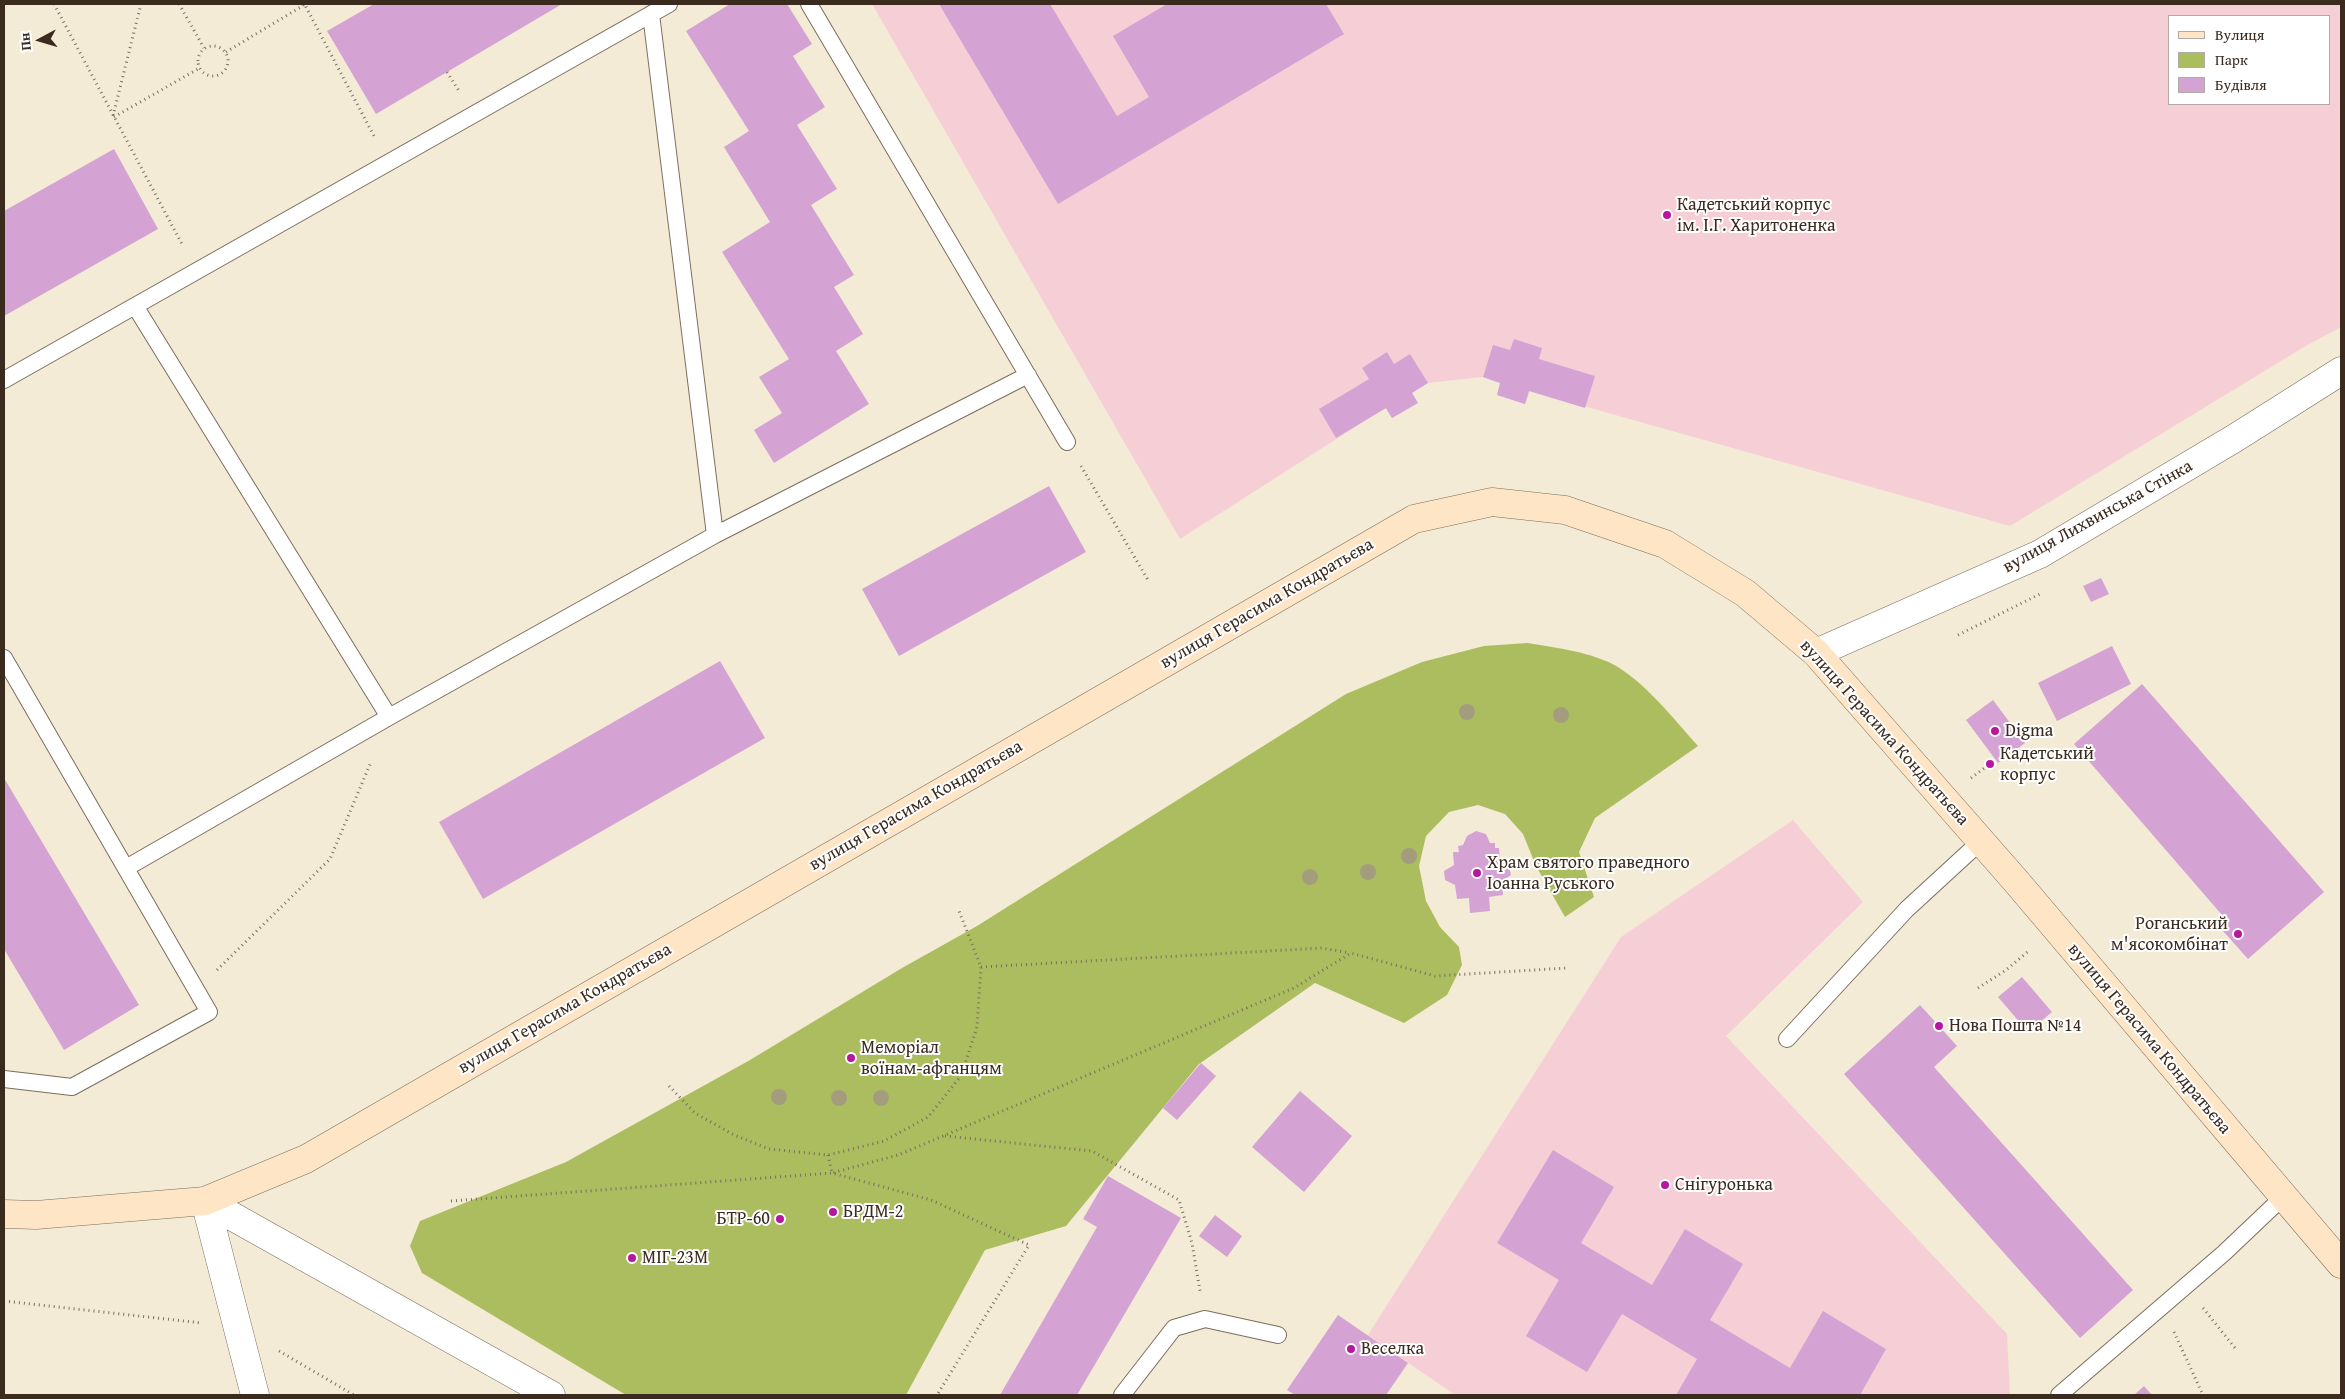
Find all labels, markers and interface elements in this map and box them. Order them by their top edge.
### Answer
north arrow [15,15,65,65]
legend [2168,15,2330,105]
text: Вулиця [2215,24,2264,45]
text: Пн [14,32,36,52]
text: Парк [2215,49,2248,70]
text: Будівля [2215,74,2267,95]
place label: Кадетський корпус ім. І.Г. Харитоненка [1677,194,1836,236]
marker: Кадетський корпус ім. І.Г. Харитоненка [1661,209,1673,221]
street label: вулиця Лихвинська Стінка [1999,456,2197,578]
street label: вулиця Герасима Кондратьєва [1157,534,1377,674]
street label: вулиця Герасима Кондратьєва [1795,636,1973,830]
place label: Digma [2005,720,2053,742]
marker: Digma [1989,725,2001,737]
street label: вулиця Герасима Кондратьєва [806,736,1026,876]
place label: Кадетський корпус [2000,743,2094,786]
marker: Кадетський корпус [1984,758,1996,770]
place label: Храм святого праведного Іоанна Руського [1487,852,1690,894]
marker: Храм святого праведного Іоанна Руського [1471,867,1483,879]
place label: Роганський м'ясокомбінат [2111,913,2228,956]
marker: Роганський м'ясокомбінат [2232,928,2244,940]
street label: вулиця Герасима Кондратьєва [455,939,675,1079]
street label: вулиця Герасима Кондратьєва [2063,939,2235,1139]
place label: Нова Пошта №14 [1949,1015,2081,1037]
marker: Нова Пошта №14 [1933,1020,1945,1032]
place label: Меморіал воїнам-афганцям [861,1037,1002,1080]
marker: Меморіал воїнам-афганцям [845,1052,857,1064]
place label: Снігуронька [1675,1174,1773,1196]
marker: Снігуронька [1659,1179,1671,1191]
place label: БРДМ-2 [843,1201,903,1223]
marker: БРДМ-2 [827,1206,839,1218]
place label: БТР-60 [717,1208,770,1230]
marker: БТР-60 [774,1213,786,1225]
place label: МІГ-23М [642,1247,708,1269]
marker: МІГ-23М [626,1252,638,1264]
place label: Веселка [1361,1338,1424,1360]
marker: Веселка [1345,1343,1357,1355]

